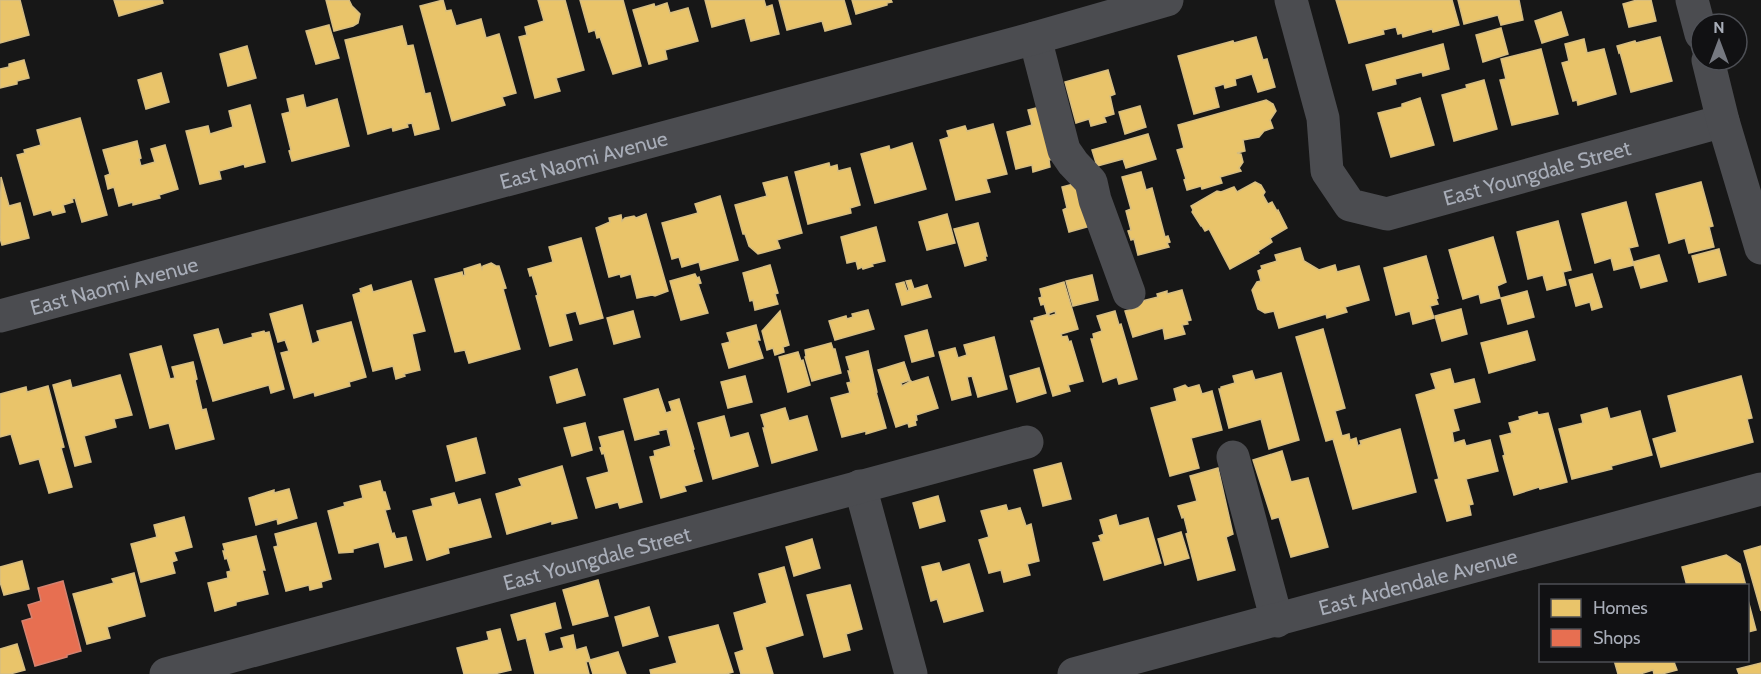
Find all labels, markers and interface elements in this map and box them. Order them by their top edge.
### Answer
north arrow [1689,12,1749,72]
text: N [1713,18,1725,37]
street label: East Naomi Avenue [497,125,670,194]
street label: East Youngdale Street [1440,135,1633,210]
street label: East Naomi Avenue [27,251,201,320]
street label: East Youngdale Street [500,521,693,595]
street label: East Ardendale Avenue [1316,543,1520,620]
legend [1539,584,1749,662]
text: Homes [1593,597,1648,619]
text: Shops [1593,627,1641,649]

